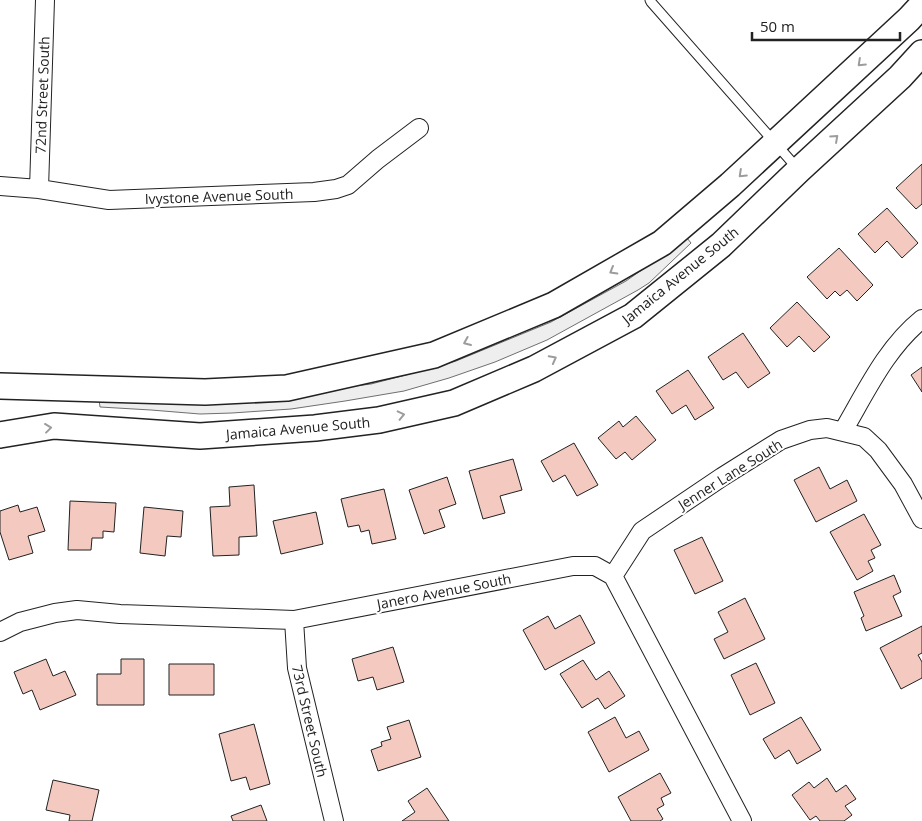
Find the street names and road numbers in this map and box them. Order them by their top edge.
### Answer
street label: 72nd Street South [30,36,54,154]
street label: Ivystone Avenue South [144,184,294,208]
street label: Jamaica Avenue South [616,222,742,329]
street label: Jamaica Avenue South [223,412,371,444]
street label: Jenner Lane South [673,434,786,515]
street label: Janero Avenue South [373,569,513,614]
street label: 73rd Street South [288,663,332,779]

